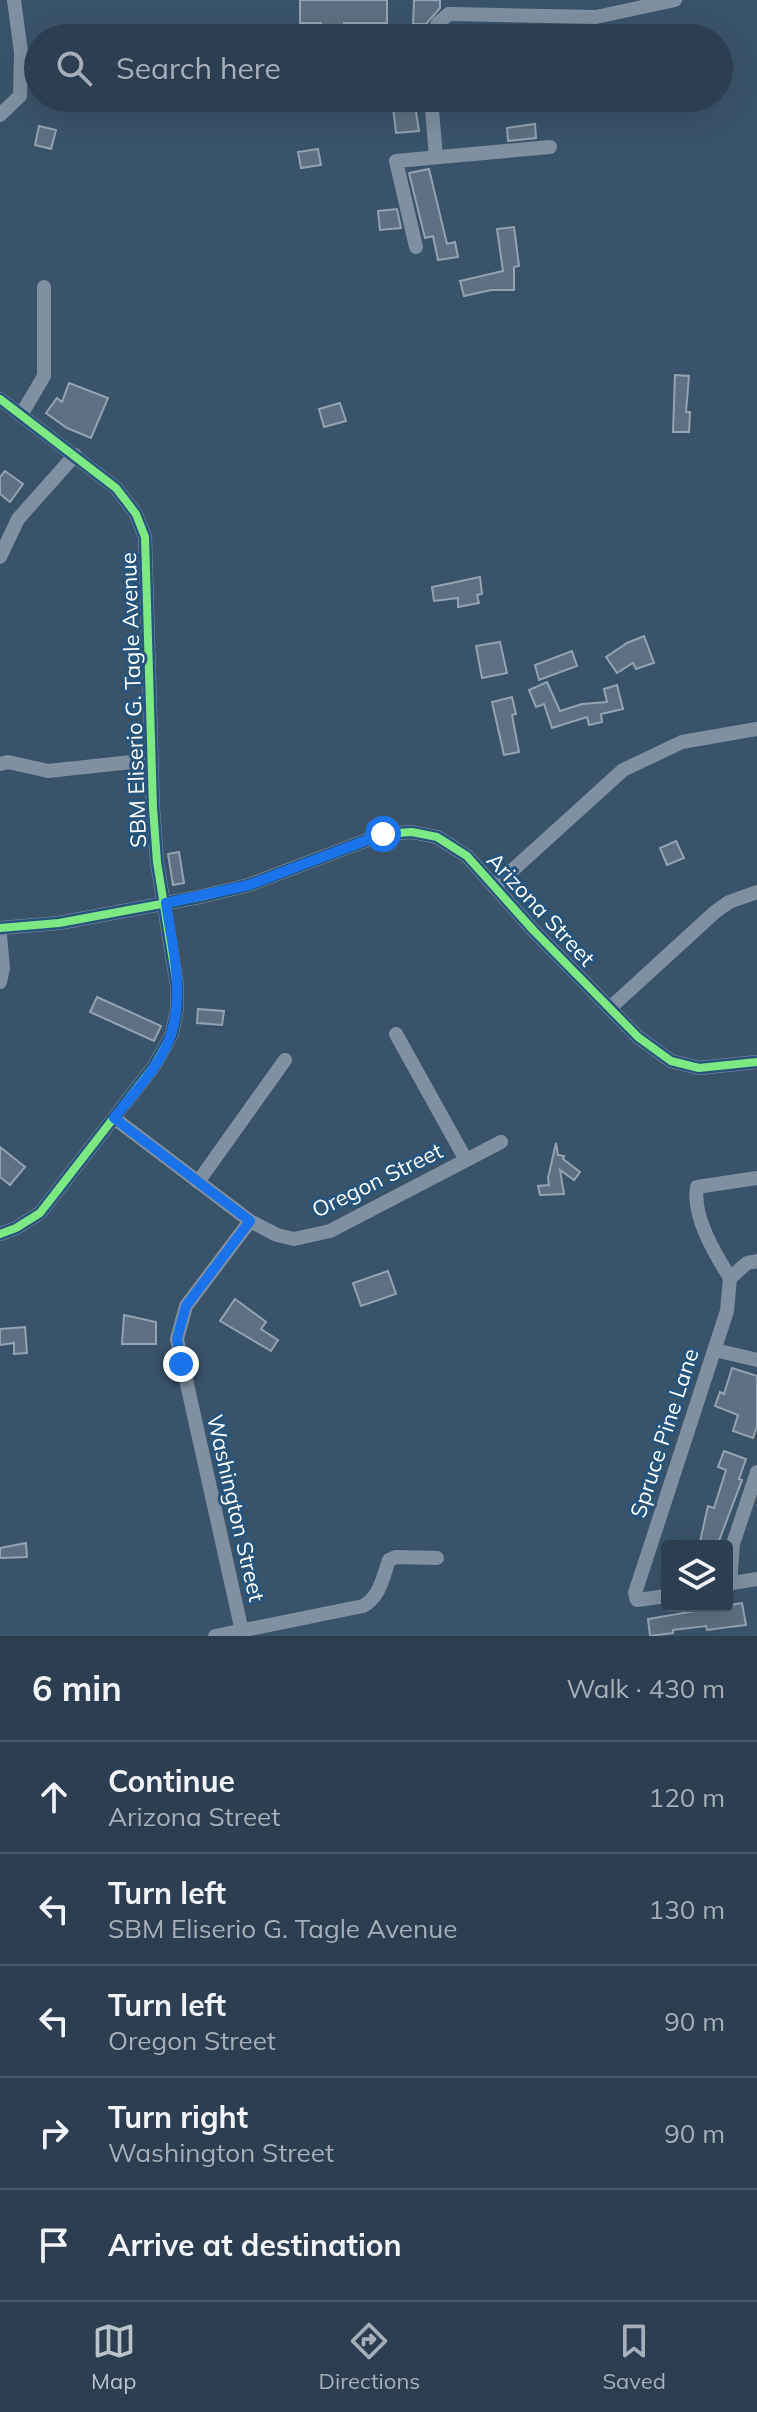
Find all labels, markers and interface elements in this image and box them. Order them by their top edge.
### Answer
search box [24,24,733,112]
icon: search [52,46,96,90]
text: Search here [116,49,281,87]
street label: SBM Eliserio G. Tagle Avenue [114,552,152,848]
route start [365,816,401,852]
street label: Arizona Street [481,846,601,972]
street label: Oregon Street [307,1136,447,1224]
street label: Spruce Pine Lane [623,1345,705,1521]
route end [163,1346,199,1382]
street label: Washington Street [201,1412,271,1605]
map controls [661,1540,733,1612]
button: layers [661,1540,733,1612]
text: 6 min [32,1667,122,1710]
text: Walk · 430 m [566,1672,725,1705]
text: Continue [108,1762,235,1800]
icon: ahead [32,1775,76,1819]
text: 120 m [649,1781,725,1814]
text: Arizona Street [108,1800,280,1833]
text: Turn left [108,1874,226,1912]
icon: left [32,1887,76,1931]
text: 130 m [649,1893,725,1926]
text: SBM Eliserio G. Tagle Avenue [108,1912,457,1945]
text: Turn left [108,1986,226,2024]
icon: left [32,1999,76,2043]
text: 90 m [664,2005,725,2038]
text: Oregon Street [108,2024,276,2057]
text: Turn right [108,2098,248,2136]
icon: right [32,2111,76,2155]
text: 90 m [664,2117,725,2150]
text: Washington Street [108,2136,334,2169]
icon: arrive [32,2223,76,2267]
text: Arrive at destination [108,2226,402,2264]
tab: Map [91,2319,136,2395]
tab: Directions [319,2319,420,2395]
tab: Saved [602,2319,666,2395]

